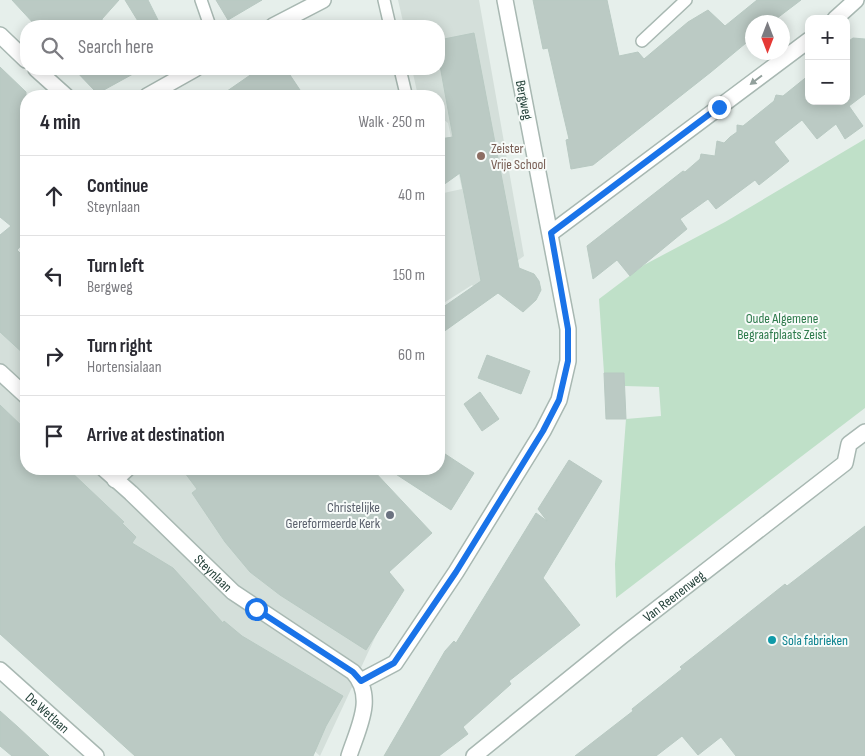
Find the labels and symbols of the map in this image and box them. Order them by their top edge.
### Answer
north arrow [745,15,790,60]
one-way arrow [750,74,763,85]
street label: Bergweg [512,79,536,122]
route end [708,96,731,119]
place label: Zeister Vrije School [491,140,546,173]
marker: Zeister Vrije School [475,150,487,162]
park label: Oude Algemene Begraafplaats Zeist [737,310,827,343]
place label: Christelijke Gereformeerde Kerk [286,499,381,532]
marker: Christelijke Gereformeerde Kerk [384,509,396,521]
street label: Steynlaan [191,551,236,595]
street label: Van Reenenweg [639,566,708,625]
route start [245,598,268,621]
place label: Sola fabrieken [782,632,848,649]
marker: Sola fabrieken [766,634,778,646]
street label: De Wetlaan [22,689,73,737]

